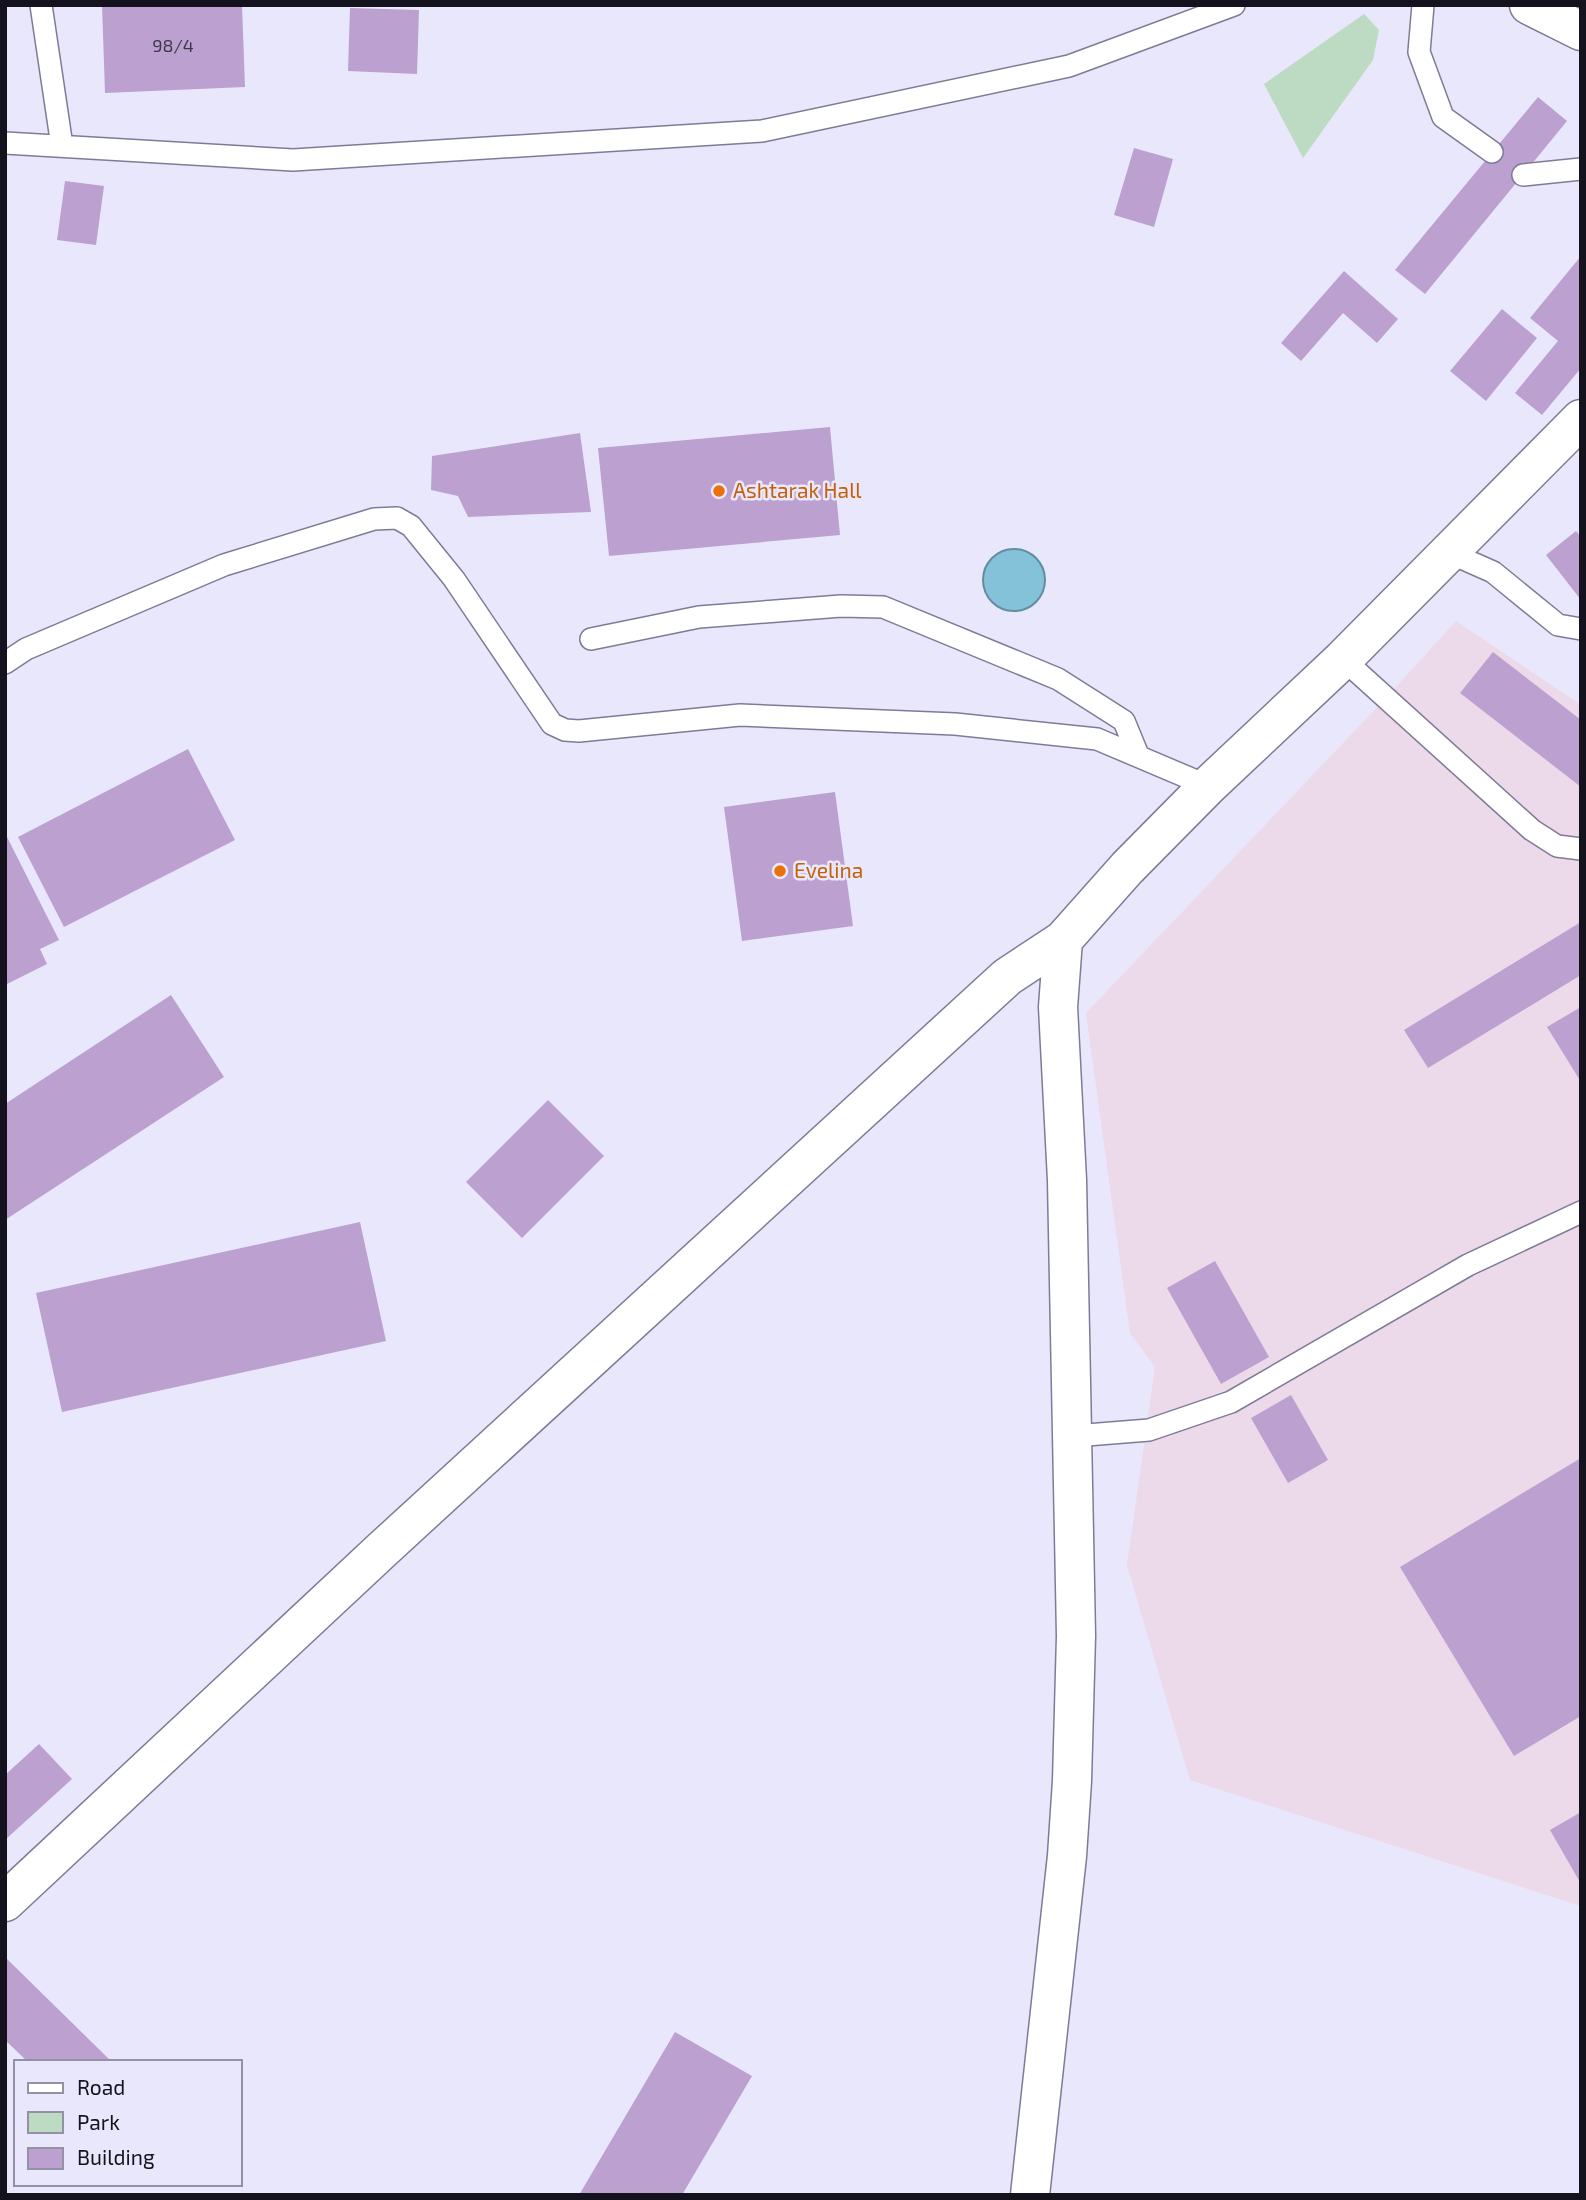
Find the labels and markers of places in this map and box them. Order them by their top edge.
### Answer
place label: Ashtarak Hall [733,477,862,502]
marker: Ashtarak Hall [711,483,727,499]
place label: Evelina [794,857,863,882]
marker: Evelina [772,863,788,879]

